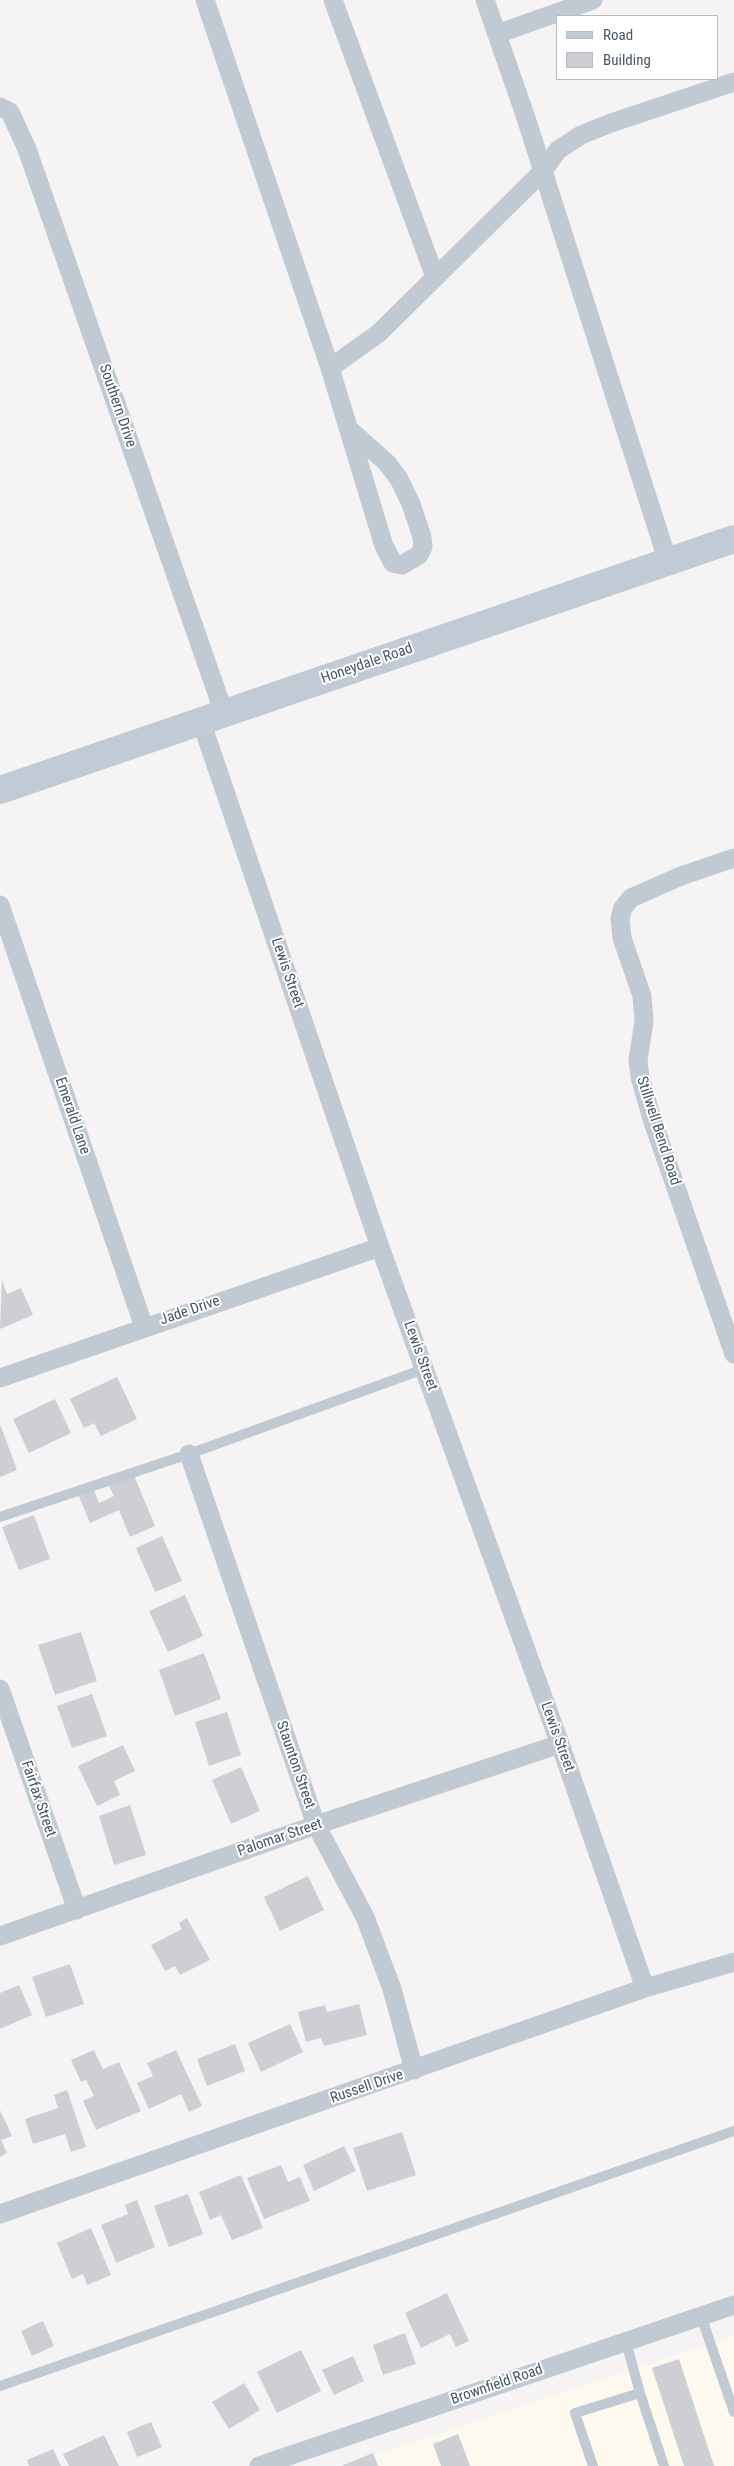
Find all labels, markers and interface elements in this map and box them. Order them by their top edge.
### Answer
legend [556,15,719,80]
text: Road [603,26,633,44]
text: Building [603,51,651,69]
street label: Southern Drive [94,362,140,450]
street label: Honeydale Road [319,640,415,688]
street label: Lewis Street [267,936,307,1010]
street label: Stillwell Bend Road [632,1074,684,1188]
street label: Emerald Lane [50,1075,94,1157]
street label: Jade Drive [158,1292,222,1330]
street label: Lewis Street [399,1319,441,1393]
street label: Lewis Street [536,1700,578,1774]
street label: Staunton Street [272,1719,318,1811]
street label: Fairfax Street [17,1759,59,1839]
street label: Palomar Street [235,1815,325,1861]
street label: Russell Drive [328,2066,406,2108]
street label: Brownfield Road [449,2361,545,2409]

